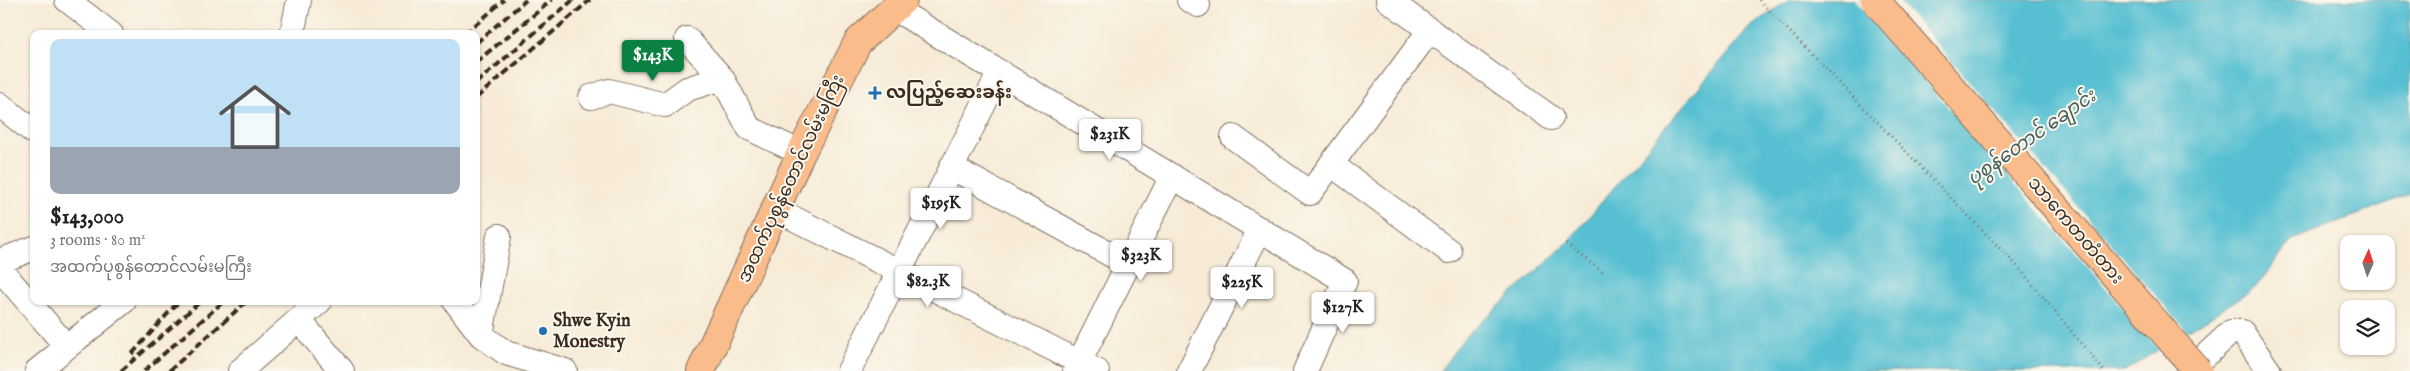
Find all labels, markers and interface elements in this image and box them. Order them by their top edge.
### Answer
pin: $143K [618,39,688,82]
text: $143K [633,46,673,66]
street label: အထက်ပုစွန်တောင်လမ်းမကြီး [730,70,852,288]
icon: home [210,72,300,162]
place label: လပြည့်ဆေးခန်း [886,80,1012,106]
water label: ပုစွန်တောင် ချောင်း [1961,81,2103,193]
marker: လပြည့်ဆေးခန်း [868,86,882,100]
pin: $231K [1075,119,1145,161]
text: $231K [1090,125,1130,145]
street label: သာကေတတံတား [2022,173,2128,289]
pin: $195K [906,188,976,230]
text: $195K [921,194,961,214]
text: $143,000 [50,204,124,231]
text: 3 rooms · 80 m² [50,231,146,251]
north arrow [2340,235,2395,290]
map controls [2340,235,2395,355]
pin: $323K [1106,240,1176,282]
text: $323K [1121,246,1161,266]
text: အထက်ပုစွန်တောင်လမ်းမကြီး [50,258,252,278]
pin: $82.3K [887,266,969,308]
pin: $225K [1207,266,1277,309]
text: $82.3K [906,272,950,292]
text: $225K [1221,273,1263,293]
pin: $127K [1308,292,1378,334]
text: $127K [1322,298,1364,318]
button: layers [2340,300,2395,355]
place label: Shwe Kyin Monestry [553,310,631,354]
marker: Shwe Kyin Monestry [537,325,549,337]

